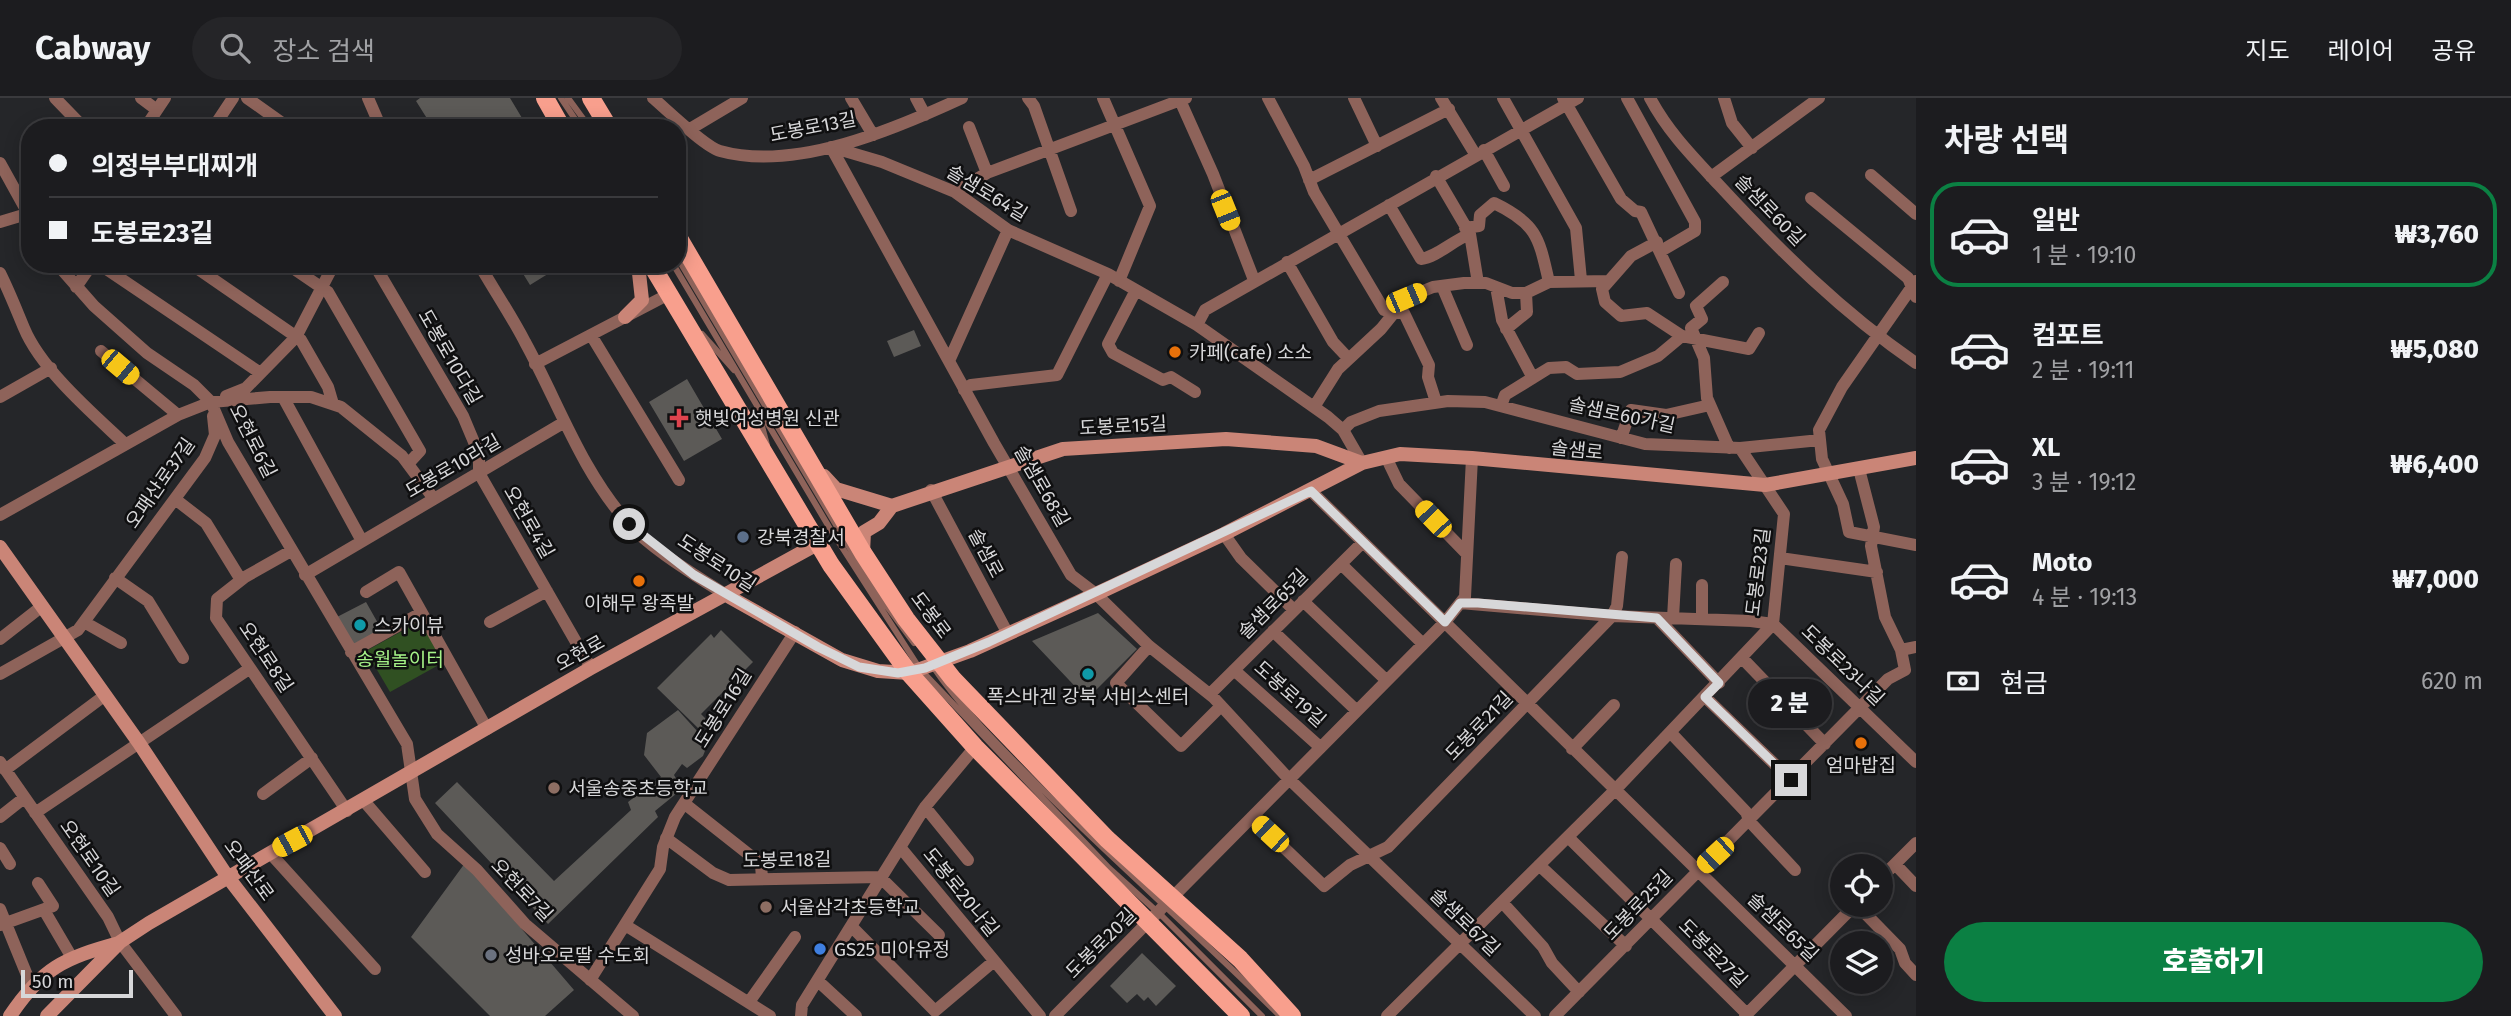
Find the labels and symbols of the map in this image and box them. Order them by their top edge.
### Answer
street label: 도봉로13길 [768,107,858,147]
street label: 솔샘로64길 [942,160,1032,226]
street label: 솔샘로60길 [1730,169,1810,251]
car [1208,187,1243,233]
car [1383,280,1430,316]
street label: 도봉로10다길 [413,305,487,409]
place label: 카페(cafe) 소소 [1189,341,1312,364]
marker: 카페(cafe) 소소 [1167,344,1183,360]
car [98,345,143,389]
street label: 솔샘로60가길 [1567,393,1677,437]
street label: 오현로6길 [225,400,281,482]
place label: 햇빛여성병원 신관 [695,407,840,430]
marker: 햇빛여성병원 신관 [669,408,689,428]
street label: 도봉로15길 [1079,412,1167,440]
street label: 도봉로10라길 [401,429,505,503]
street label: 오패산로37길 [120,433,200,533]
street label: 솔샘로 [1550,436,1604,464]
street label: 솔샘로68길 [1009,441,1075,531]
street label: 오현로4길 [499,482,559,562]
car [1411,497,1456,541]
route start [613,508,645,540]
street label: 솔샘로 [964,524,1008,582]
place label: 강북경찰서 [757,526,844,549]
street label: 도봉로23길 [1741,527,1775,617]
street label: 도봉로10길 [674,529,760,597]
marker: 강북경찰서 [735,529,751,545]
street label: 솔샘로65길 [1233,564,1313,644]
marker: 이해무 왕족발 [631,573,647,589]
street label: 도봉로 [906,587,956,643]
place label: 이해무 왕족발 [584,592,694,615]
place label: 스카이뷰 [374,614,444,637]
street label: 오현로8길 [234,617,298,697]
marker: 스카이뷰 [352,617,368,633]
street label: 도봉로23나길 [1797,620,1889,710]
street label: 오현로 [551,630,609,676]
park label: 송월놀이터 [356,648,444,671]
street label: 도봉로19길 [1250,656,1330,732]
street label: 도봉로16길 [690,664,756,752]
marker: 폭스바겐 강북 서비스센터 [1080,666,1096,682]
callout: 2 분 [1749,678,1833,728]
place label: 폭스바겐 강북 서비스센터 [987,685,1189,708]
street label: 도봉로21길 [1440,687,1518,765]
marker: 엄마밥집 [1853,735,1869,751]
place label: 엄마밥집 [1826,754,1896,777]
route end [1775,764,1807,796]
place label: 서울송중초등학교 [568,777,708,800]
marker: 서울송중초등학교 [546,780,562,796]
car [1248,812,1293,856]
street label: 오현로10길 [55,815,125,901]
car [269,822,316,860]
car [1693,833,1738,877]
street label: 오패산로 [219,835,279,905]
street label: 도봉로20나길 [918,843,1004,941]
street label: 도봉로18길 [742,848,832,872]
street label: 오현로7길 [487,854,557,926]
street label: 도봉로25길 [1599,865,1677,945]
street label: 솔샘로67길 [1425,883,1505,961]
street label: 솔샘로65길 [1743,888,1823,966]
place label: 서울삼각초등학교 [780,896,920,919]
marker: 서울삼각초등학교 [758,899,774,915]
street label: 도봉로20길 [1061,903,1141,983]
street label: 도봉로27길 [1674,914,1752,992]
place label: GS25 미아유정 [834,938,950,961]
marker: GS25 미아유정 [812,941,828,957]
place label: 성바오로딸 수도회 [505,944,650,967]
marker: 성바오로딸 수도회 [483,947,499,963]
scale bar [21,967,133,999]

